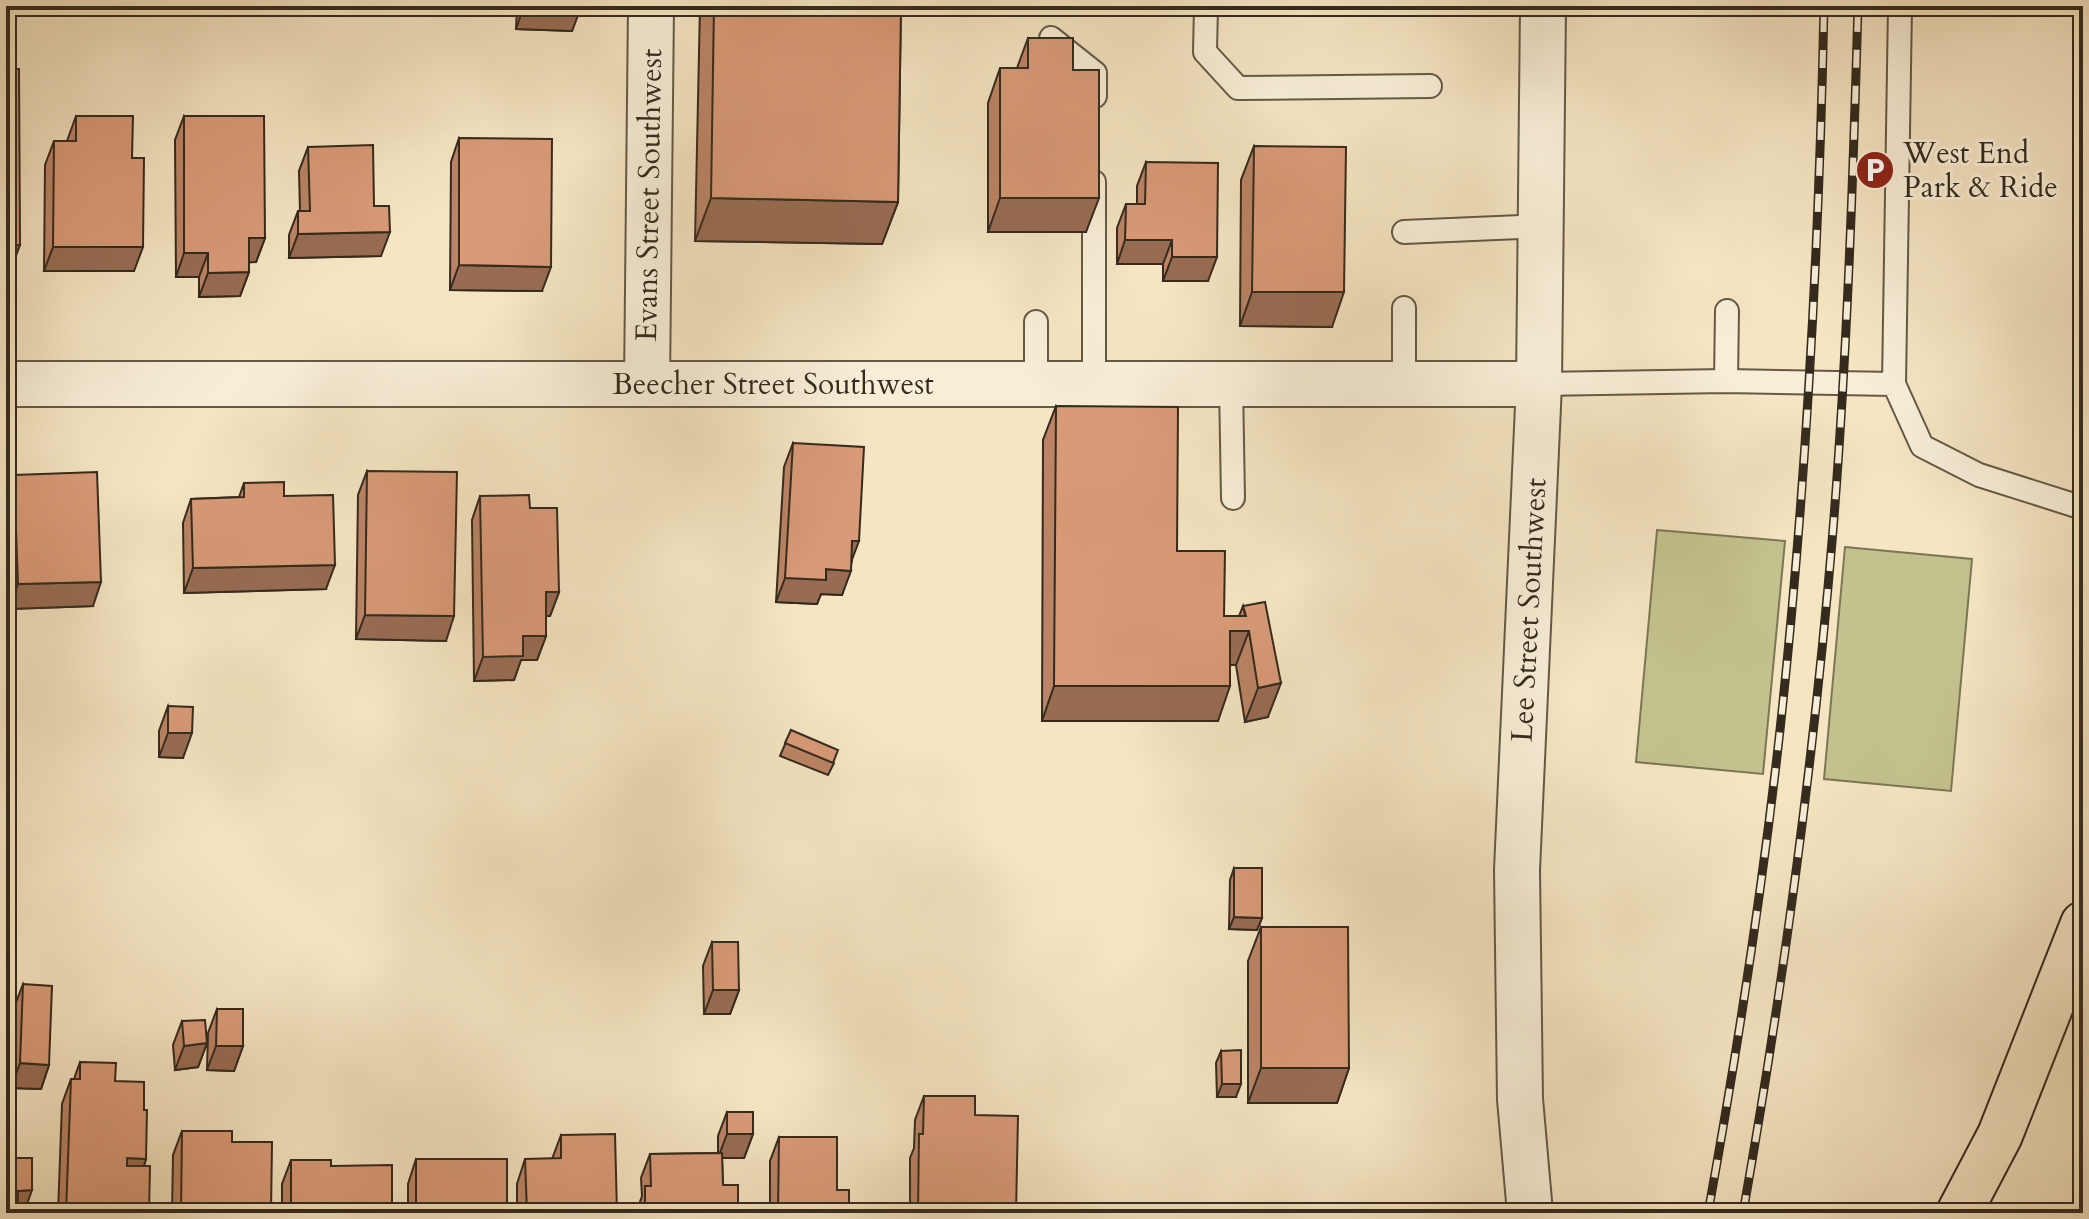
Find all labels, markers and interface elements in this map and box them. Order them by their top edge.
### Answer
street label: Evans Street Southwest [626,48,672,342]
place label: West End Park & Ride [1902,133,2058,208]
parking icon: West End Park & Ride [1854,149,1896,191]
street label: Beecher Street Southwest [612,364,934,405]
street label: Lee Street Southwest [1502,476,1556,743]

